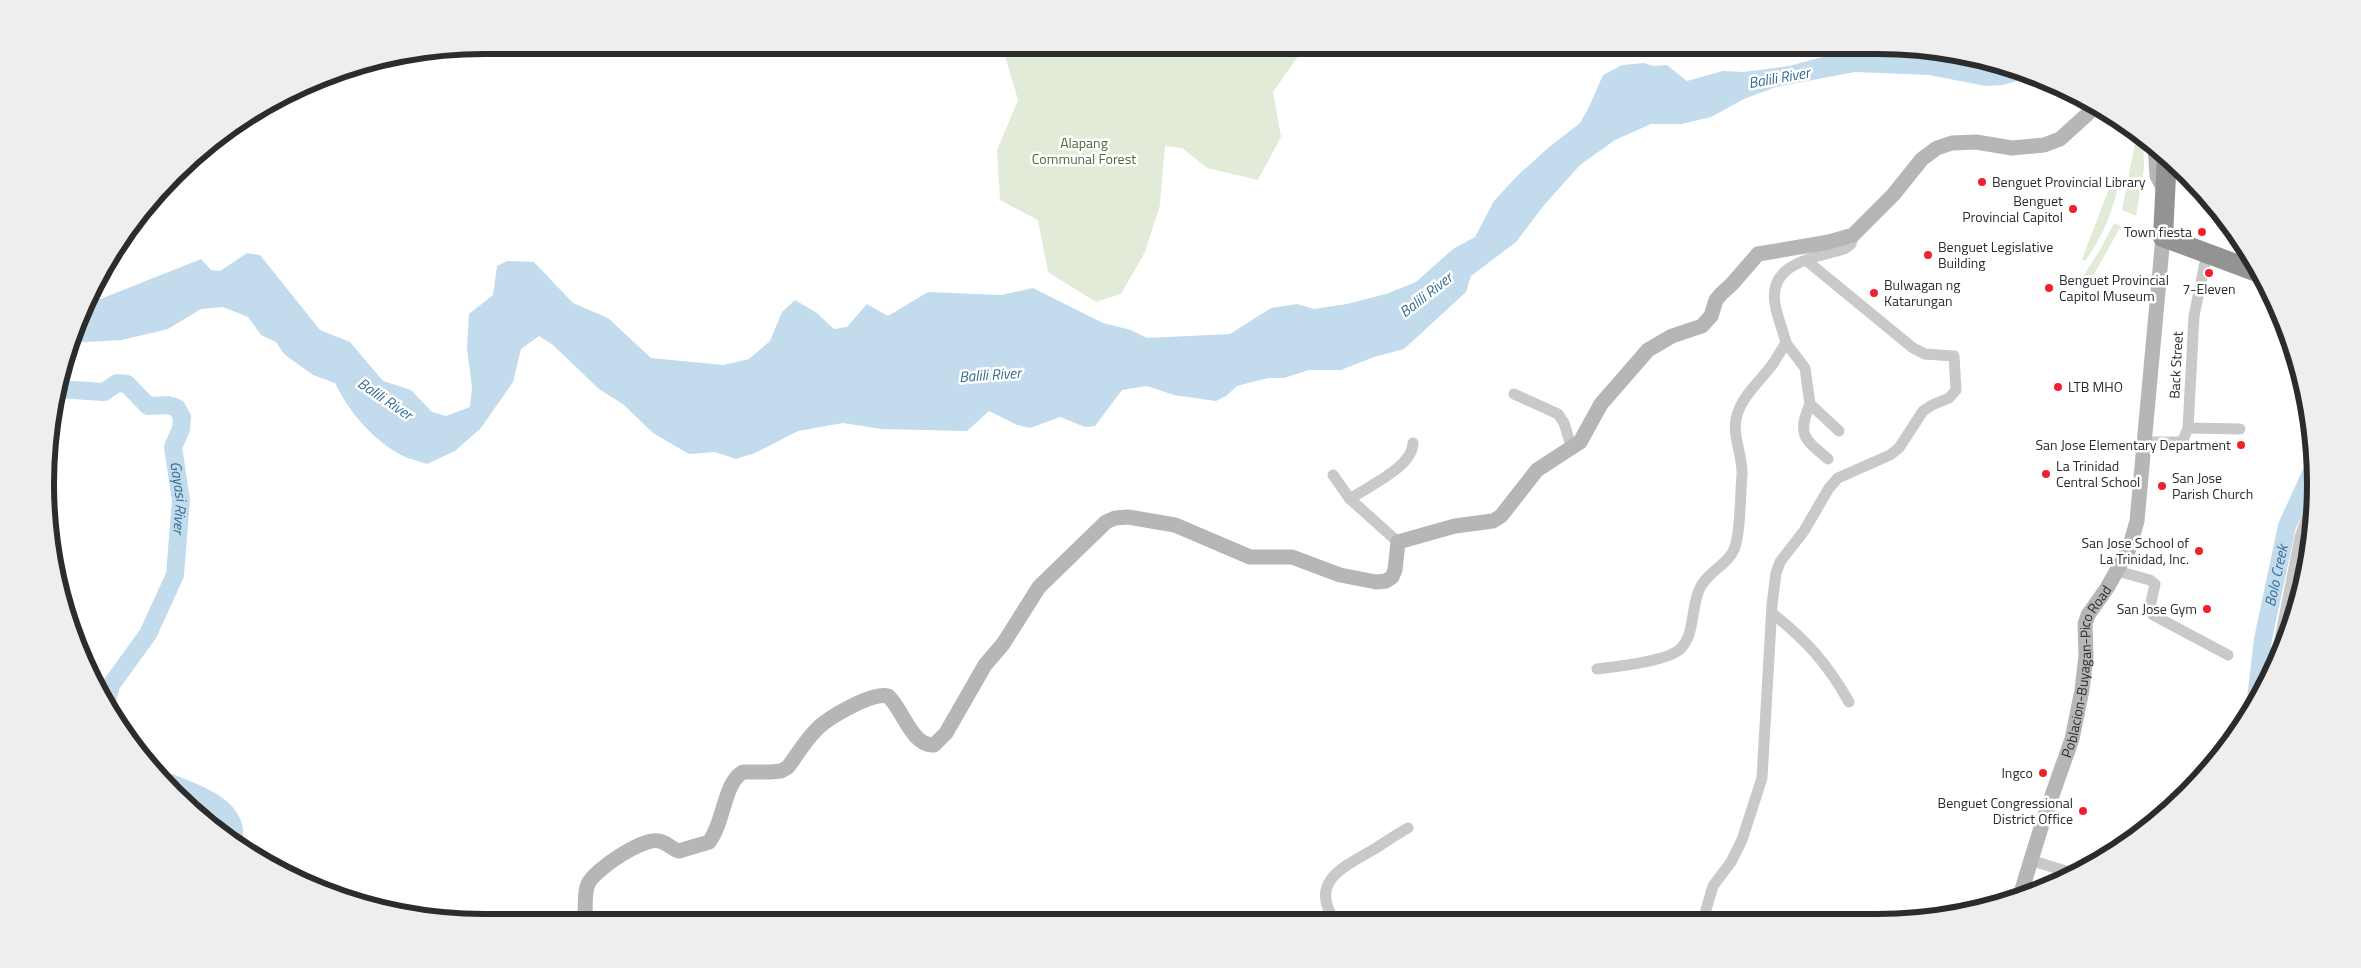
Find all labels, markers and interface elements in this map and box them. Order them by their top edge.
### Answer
water label: Balili River [1746,60,1814,94]
park label: Alapang Communal Forest [1032,132,1136,169]
place label: Benguet Provincial Library [1992,171,2146,192]
marker: Benguet Provincial Library [1976,176,1988,188]
place label: Benguet Provincial Capitol [1962,190,2063,227]
marker: Benguet Provincial Capitol [2067,203,2079,215]
place label: Town fiesta [2124,221,2192,242]
marker: Town fiesta [2196,226,2208,238]
place label: Benguet Legislative Building [1938,236,2053,273]
marker: Benguet Legislative Building [1922,249,1934,261]
water label: Balili River [1394,265,1459,323]
marker: 7-Eleven [2203,267,2215,279]
place label: Benguet Provincial Capitol Museum [2059,269,2169,306]
place label: Bulwagan ng Katarungan [1884,274,1960,311]
place label: 7-Eleven [2182,278,2236,299]
marker: Benguet Provincial Capitol Museum [2043,282,2055,294]
marker: Bulwagan ng Katarungan [1868,287,1880,299]
street label: Back Street [2163,331,2188,399]
water label: Balili River [958,361,1024,388]
water label: Balili River [353,372,419,427]
place label: LTB MHO [2068,376,2123,397]
marker: LTB MHO [2052,381,2064,393]
place label: San Jose Elementary Department [2035,434,2231,455]
marker: San Jose Elementary Department [2235,439,2247,451]
place label: La Trinidad Central School [2056,455,2140,492]
water label: Gayasi River [164,460,193,537]
place label: San Jose Parish Church [2172,467,2253,504]
marker: La Trinidad Central School [2040,468,2052,480]
marker: San Jose Parish Church [2156,480,2168,492]
place label: San Jose School of La Trinidad, Inc. [2081,532,2189,569]
water label: Bolo Creek [2258,540,2294,609]
marker: San Jose School of La Trinidad, Inc. [2193,545,2205,557]
street label: Poblacion-Buyagan-Pico Road [2055,580,2116,760]
place label: San Jose Gym [2117,598,2197,619]
marker: San Jose Gym [2201,603,2213,615]
place label: Ingco [2001,762,2033,783]
marker: Ingco [2037,767,2049,779]
place label: Benguet Congressional District Office [1938,792,2073,829]
marker: Benguet Congressional District Office [2077,805,2089,817]

